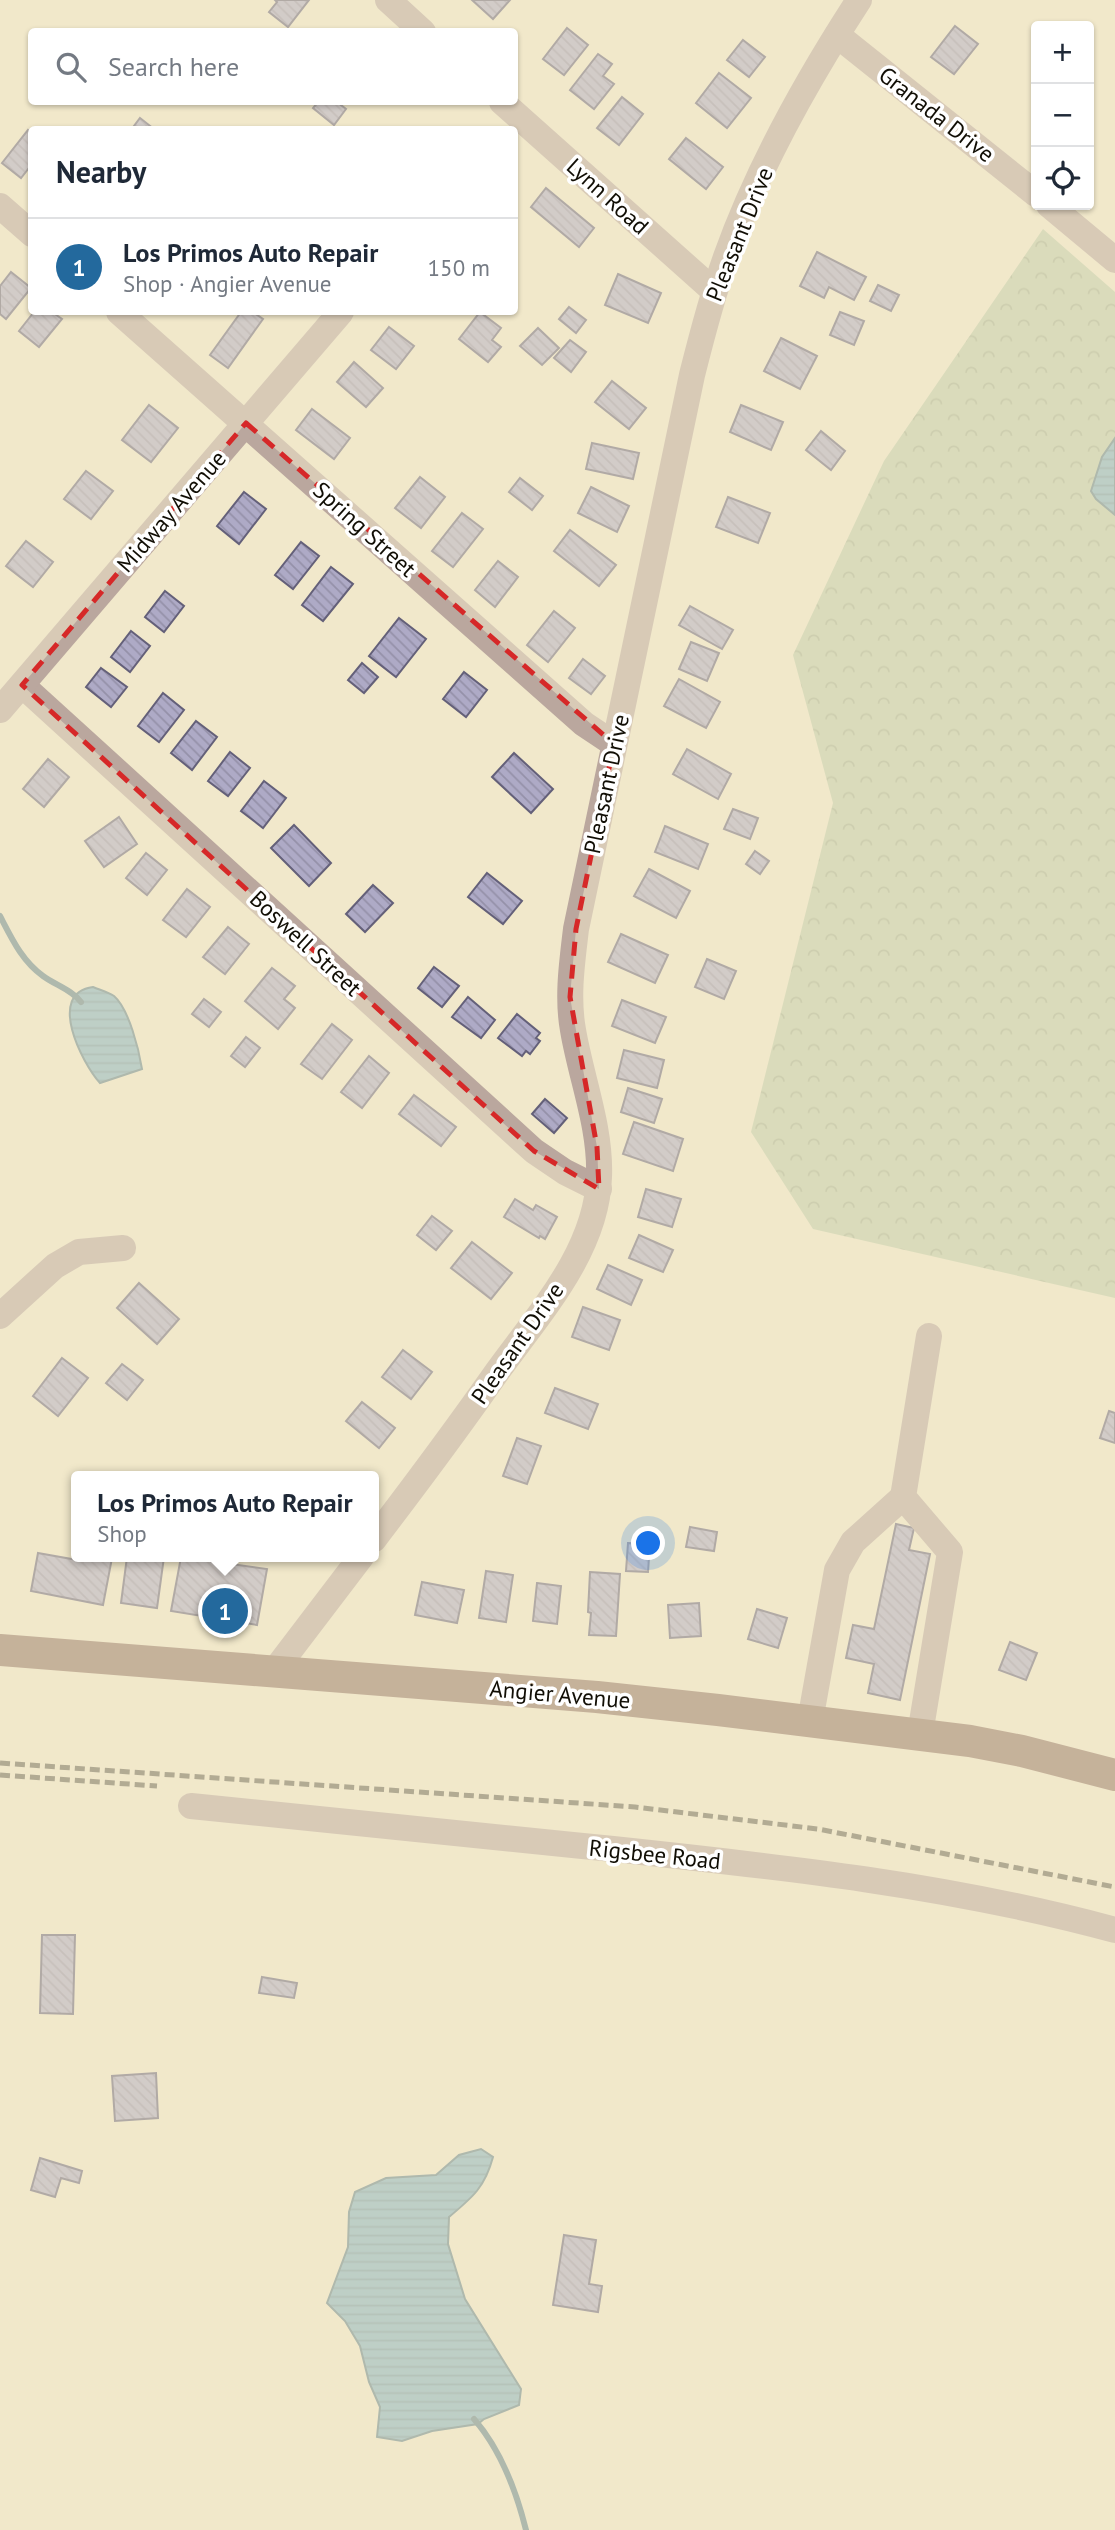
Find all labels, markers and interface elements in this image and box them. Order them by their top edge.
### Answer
map controls [1031,21,1094,210]
button: + [1031,21,1094,84]
search box [28,28,518,105]
icon: search [52,48,90,86]
text: Search here [108,50,239,83]
street label: Granada Drive [873,60,1001,168]
button: − [1031,84,1094,147]
button: locate [1031,147,1094,210]
text: Nearby [56,152,146,191]
street label: Lynn Road [561,152,655,240]
street label: Pleasant Drive [699,163,779,305]
text: Los Primos Auto Repair [123,236,378,269]
text: 1 [72,253,86,282]
text: 150 m [428,253,490,282]
text: Shop · Angier Avenue [123,269,332,298]
street label: Midway Avenue [110,444,232,578]
street label: Spring Street [308,475,423,583]
street label: Pleasant Drive [577,712,635,856]
street label: Boswell Street [244,884,368,1002]
street label: Pleasant Drive [464,1277,570,1409]
popup [71,1471,379,1562]
text: Los Primos Auto Repair [97,1486,353,1519]
text: Shop [97,1519,147,1548]
your location [631,1526,665,1560]
pin: 1 [202,1585,248,1637]
street label: Angier Avenue [488,1673,632,1715]
street label: Rigsbee Road [588,1833,722,1875]

